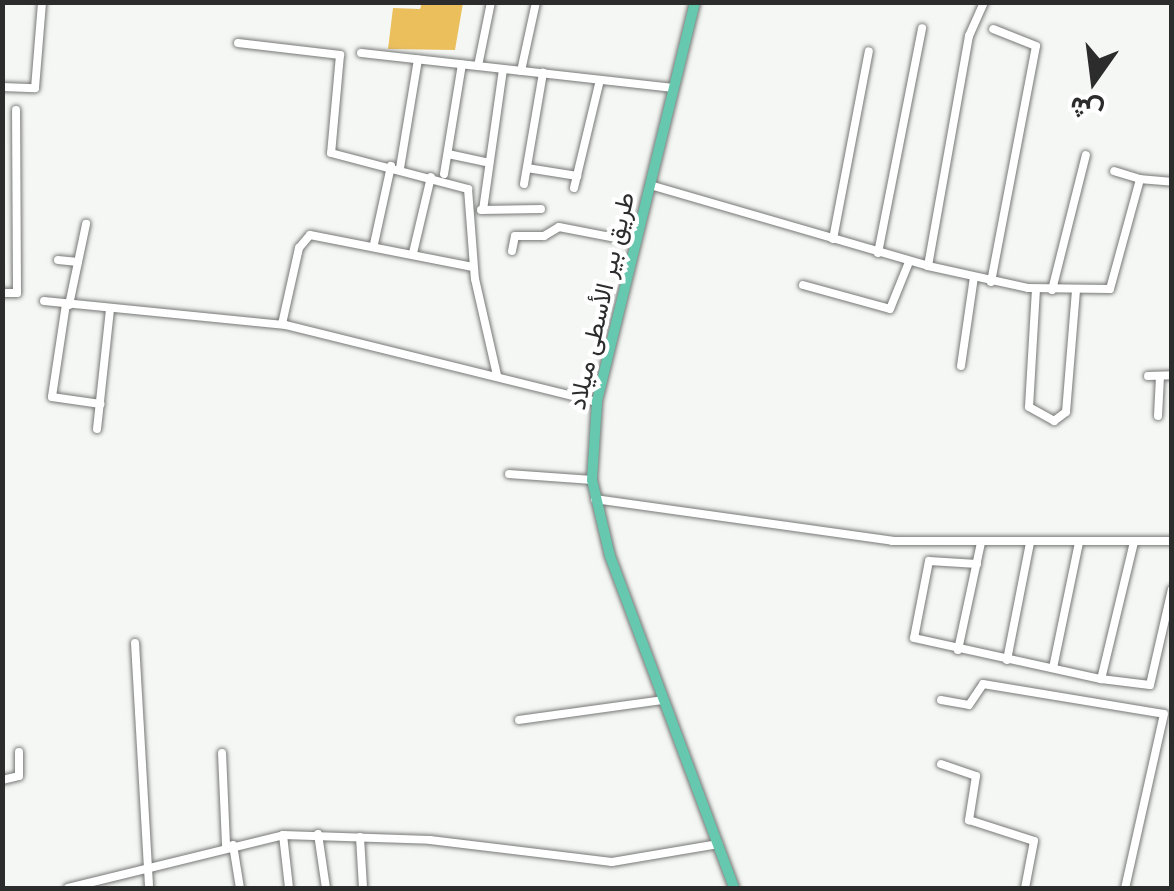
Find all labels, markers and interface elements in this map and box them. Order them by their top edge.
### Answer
north arrow [1044,30,1144,130]
text: ش [1066,87,1108,133]
street label: طريق بير الأسطى ميلاد [562,189,642,413]

